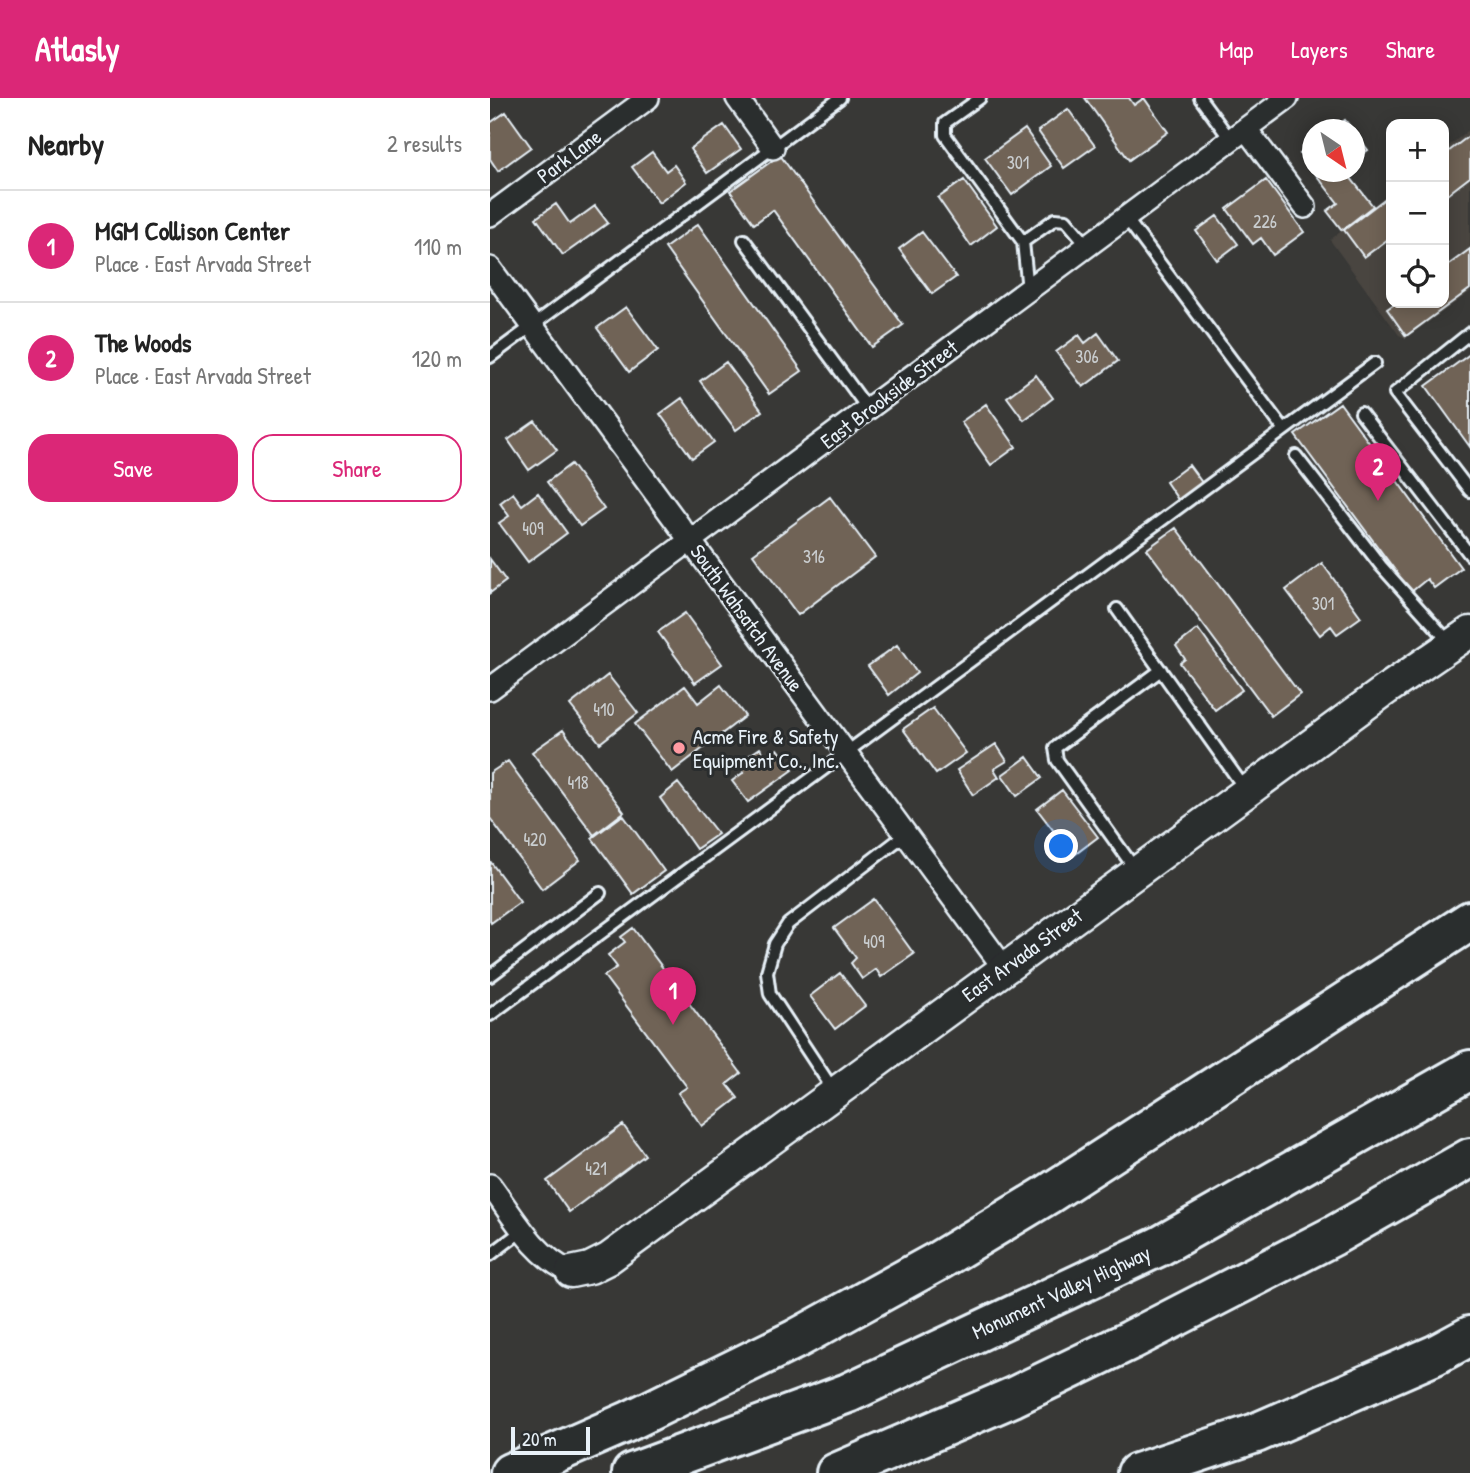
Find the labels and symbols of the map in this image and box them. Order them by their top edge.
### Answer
north arrow [1302,119,1365,182]
street label: Park Lane [531,122,607,190]
house number: 301 [1007,150,1029,175]
house number: 226 [1253,209,1277,234]
street label: East Brookside Street [814,332,964,455]
house number: 306 [1075,344,1099,369]
pin: 2 [1355,443,1401,501]
house number: 409 [522,516,544,541]
street label: South Wahsatch Avenue [684,538,810,698]
house number: 316 [803,544,825,569]
house number: 301 [1312,591,1334,616]
house number: 410 [593,697,615,722]
place label: Acme Fire & Safety Equipment Co., Inc. [693,722,839,775]
marker: Acme Fire & Safety Equipment Co., Inc. [671,740,687,756]
house number: 418 [567,770,589,795]
house number: 420 [523,827,547,852]
your location [1044,829,1078,863]
street label: East Arvada Street [956,901,1089,1009]
house number: 409 [863,929,885,954]
pin: 1 [650,967,696,1025]
house number: 421 [585,1156,607,1181]
street label: Monument Valley Highway [967,1238,1155,1346]
scale bar [511,1424,590,1456]

